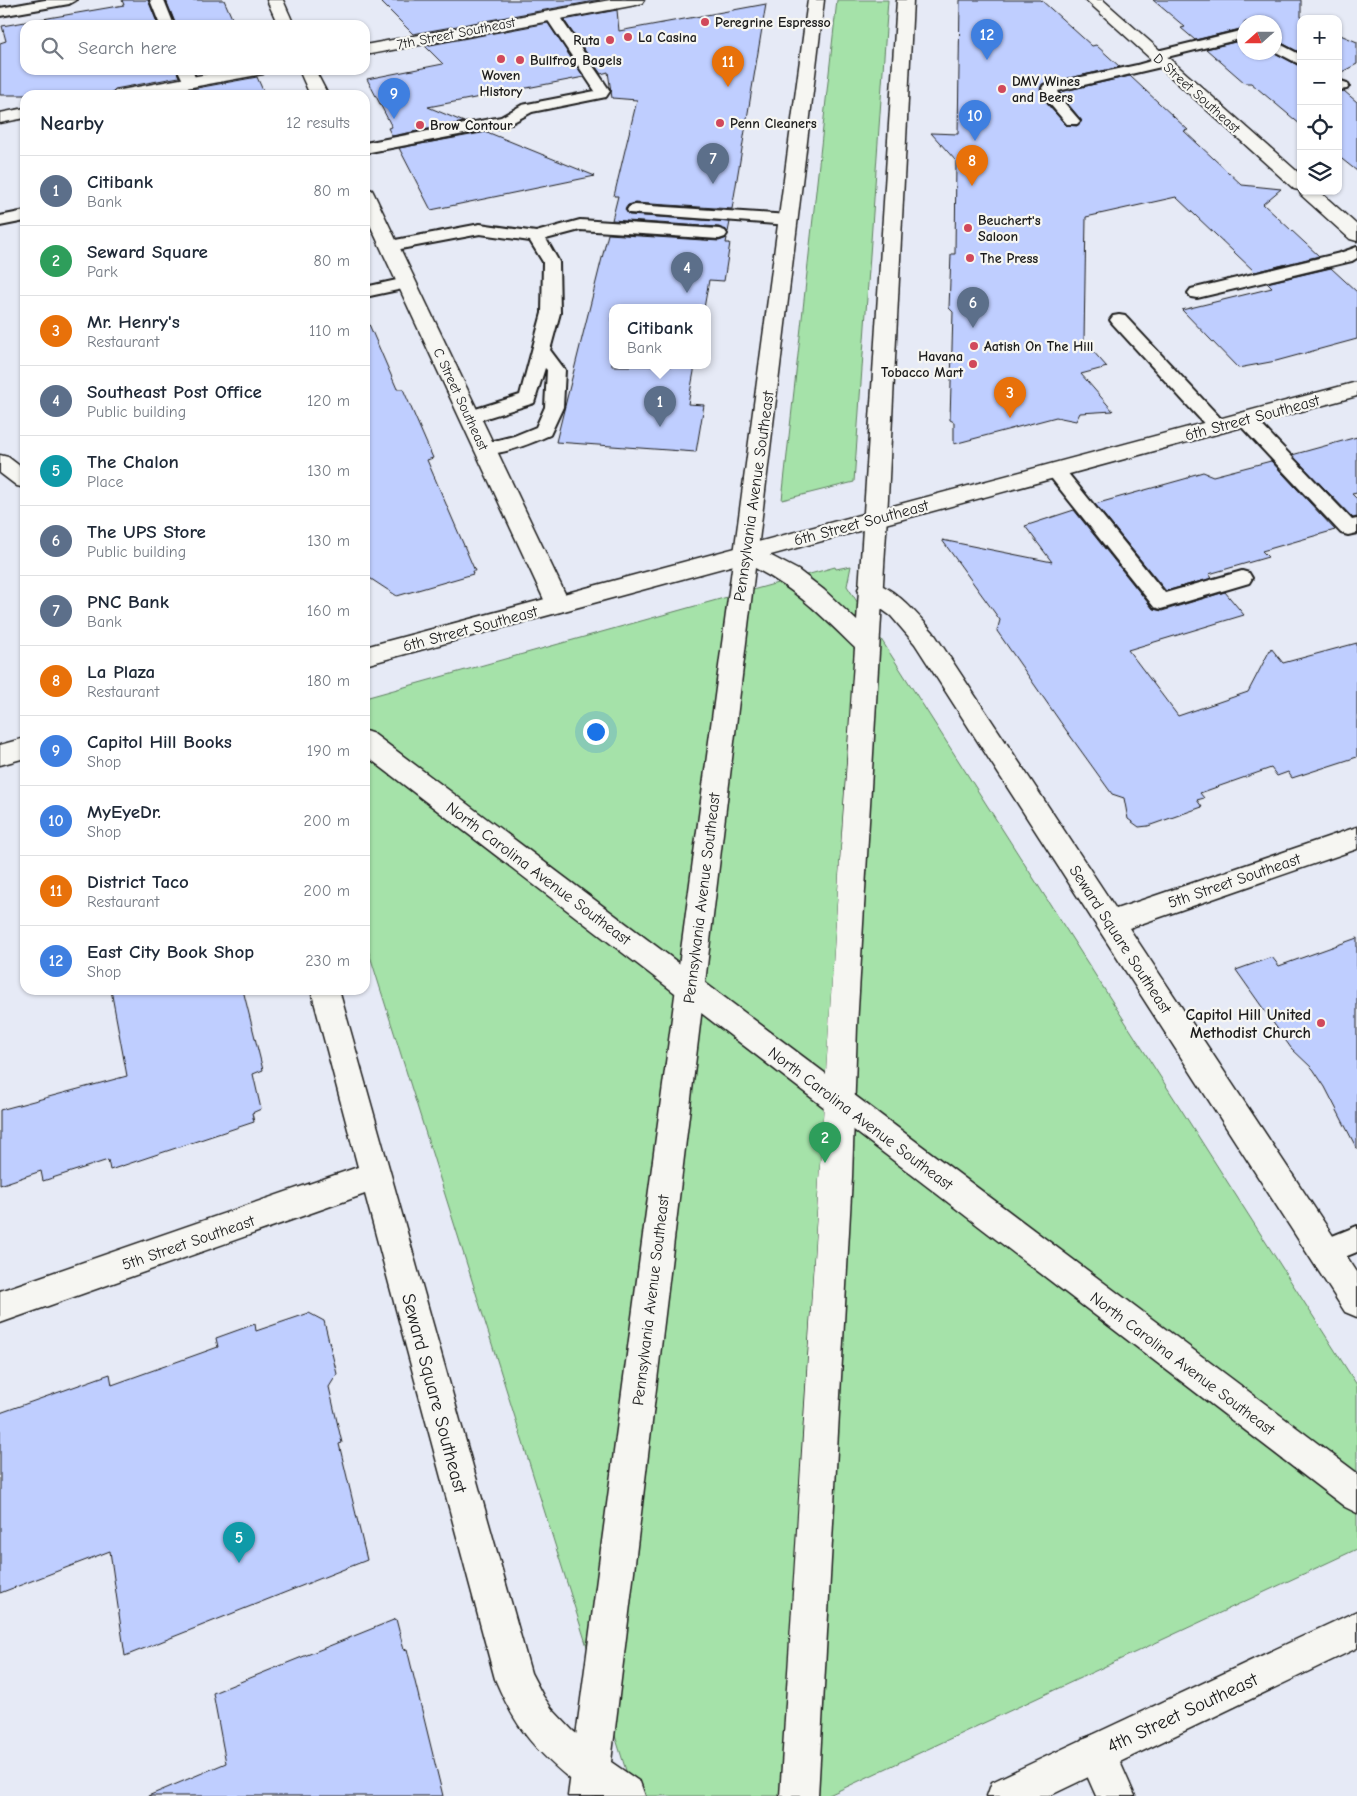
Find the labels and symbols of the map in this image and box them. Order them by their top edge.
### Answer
street label: 7th Street Southeast [395,13,518,53]
place label: Peregrine Espresso [715,14,831,31]
north arrow [1237,15,1282,60]
marker: Peregrine Espresso [699,16,711,28]
pin: 12 [971,19,1003,60]
place label: La Casina [638,29,697,46]
marker: La Casina [622,31,634,43]
place label: Ruta [573,32,600,49]
marker: Ruta [604,34,616,46]
pin: 11 [712,46,744,87]
street label: D Street Southeast [1150,50,1244,138]
place label: Bullfrog Bagels [530,52,622,69]
marker: Woven History [495,53,507,65]
marker: Bullfrog Bagels [514,54,526,66]
place label: Woven History [480,67,523,100]
place label: DMV Wines and Beers [1012,73,1080,106]
pin: 9 [378,78,410,119]
marker: DMV Wines and Beers [996,83,1008,95]
pin: 10 [959,100,991,141]
place label: Penn Cleaners [730,115,817,132]
place label: Brow Contour [430,117,513,134]
marker: Penn Cleaners [714,117,726,129]
marker: Brow Contour [414,119,426,131]
pin: 7 [697,143,729,184]
pin: 8 [956,145,988,186]
place label: Beuchert's Saloon [978,212,1041,245]
marker: Beuchert's Saloon [962,222,974,234]
place label: The Press [980,250,1038,267]
pin: 4 [671,252,703,293]
marker: The Press [964,252,976,264]
pin: 6 [957,287,989,328]
place label: Aatish On The Hill [984,338,1093,355]
marker: Aatish On The Hill [968,340,980,352]
street label: C Street Southeast [429,345,492,454]
place label: Havana Tobacco Mart [881,348,963,381]
marker: Havana Tobacco Mart [967,358,979,370]
pin: 3 [994,377,1026,418]
pin: 1 [644,386,676,427]
street label: Pennsylvania Avenue Southeast [730,389,778,602]
street label: 6th Street Southeast [1183,391,1322,445]
street label: 6th Street Southeast [792,496,931,550]
street label: 6th Street Southeast [401,602,540,656]
your location [583,719,609,745]
street label: Pennsylvania Avenue Southeast [680,791,724,1005]
street label: North Carolina Avenue Southeast [443,799,634,949]
street label: 5th Street Southeast [1166,850,1303,912]
street label: Seward Square Southeast [1065,862,1175,1017]
place label: Capitol Hill United Methodist Church [1186,1006,1311,1042]
marker: Capitol Hill United Methodist Church [1315,1017,1327,1029]
street label: North Carolina Avenue Southeast [765,1044,956,1194]
pin: 2 [809,1122,841,1163]
street label: Pennsylvania Avenue Southeast [629,1193,673,1407]
street label: 5th Street Southeast [120,1212,257,1274]
street label: North Carolina Avenue Southeast [1087,1289,1278,1439]
street label: Seward Square Southeast [397,1291,471,1496]
pin: 5 [223,1522,255,1563]
street label: 4th Street Southeast [1104,1668,1262,1757]

